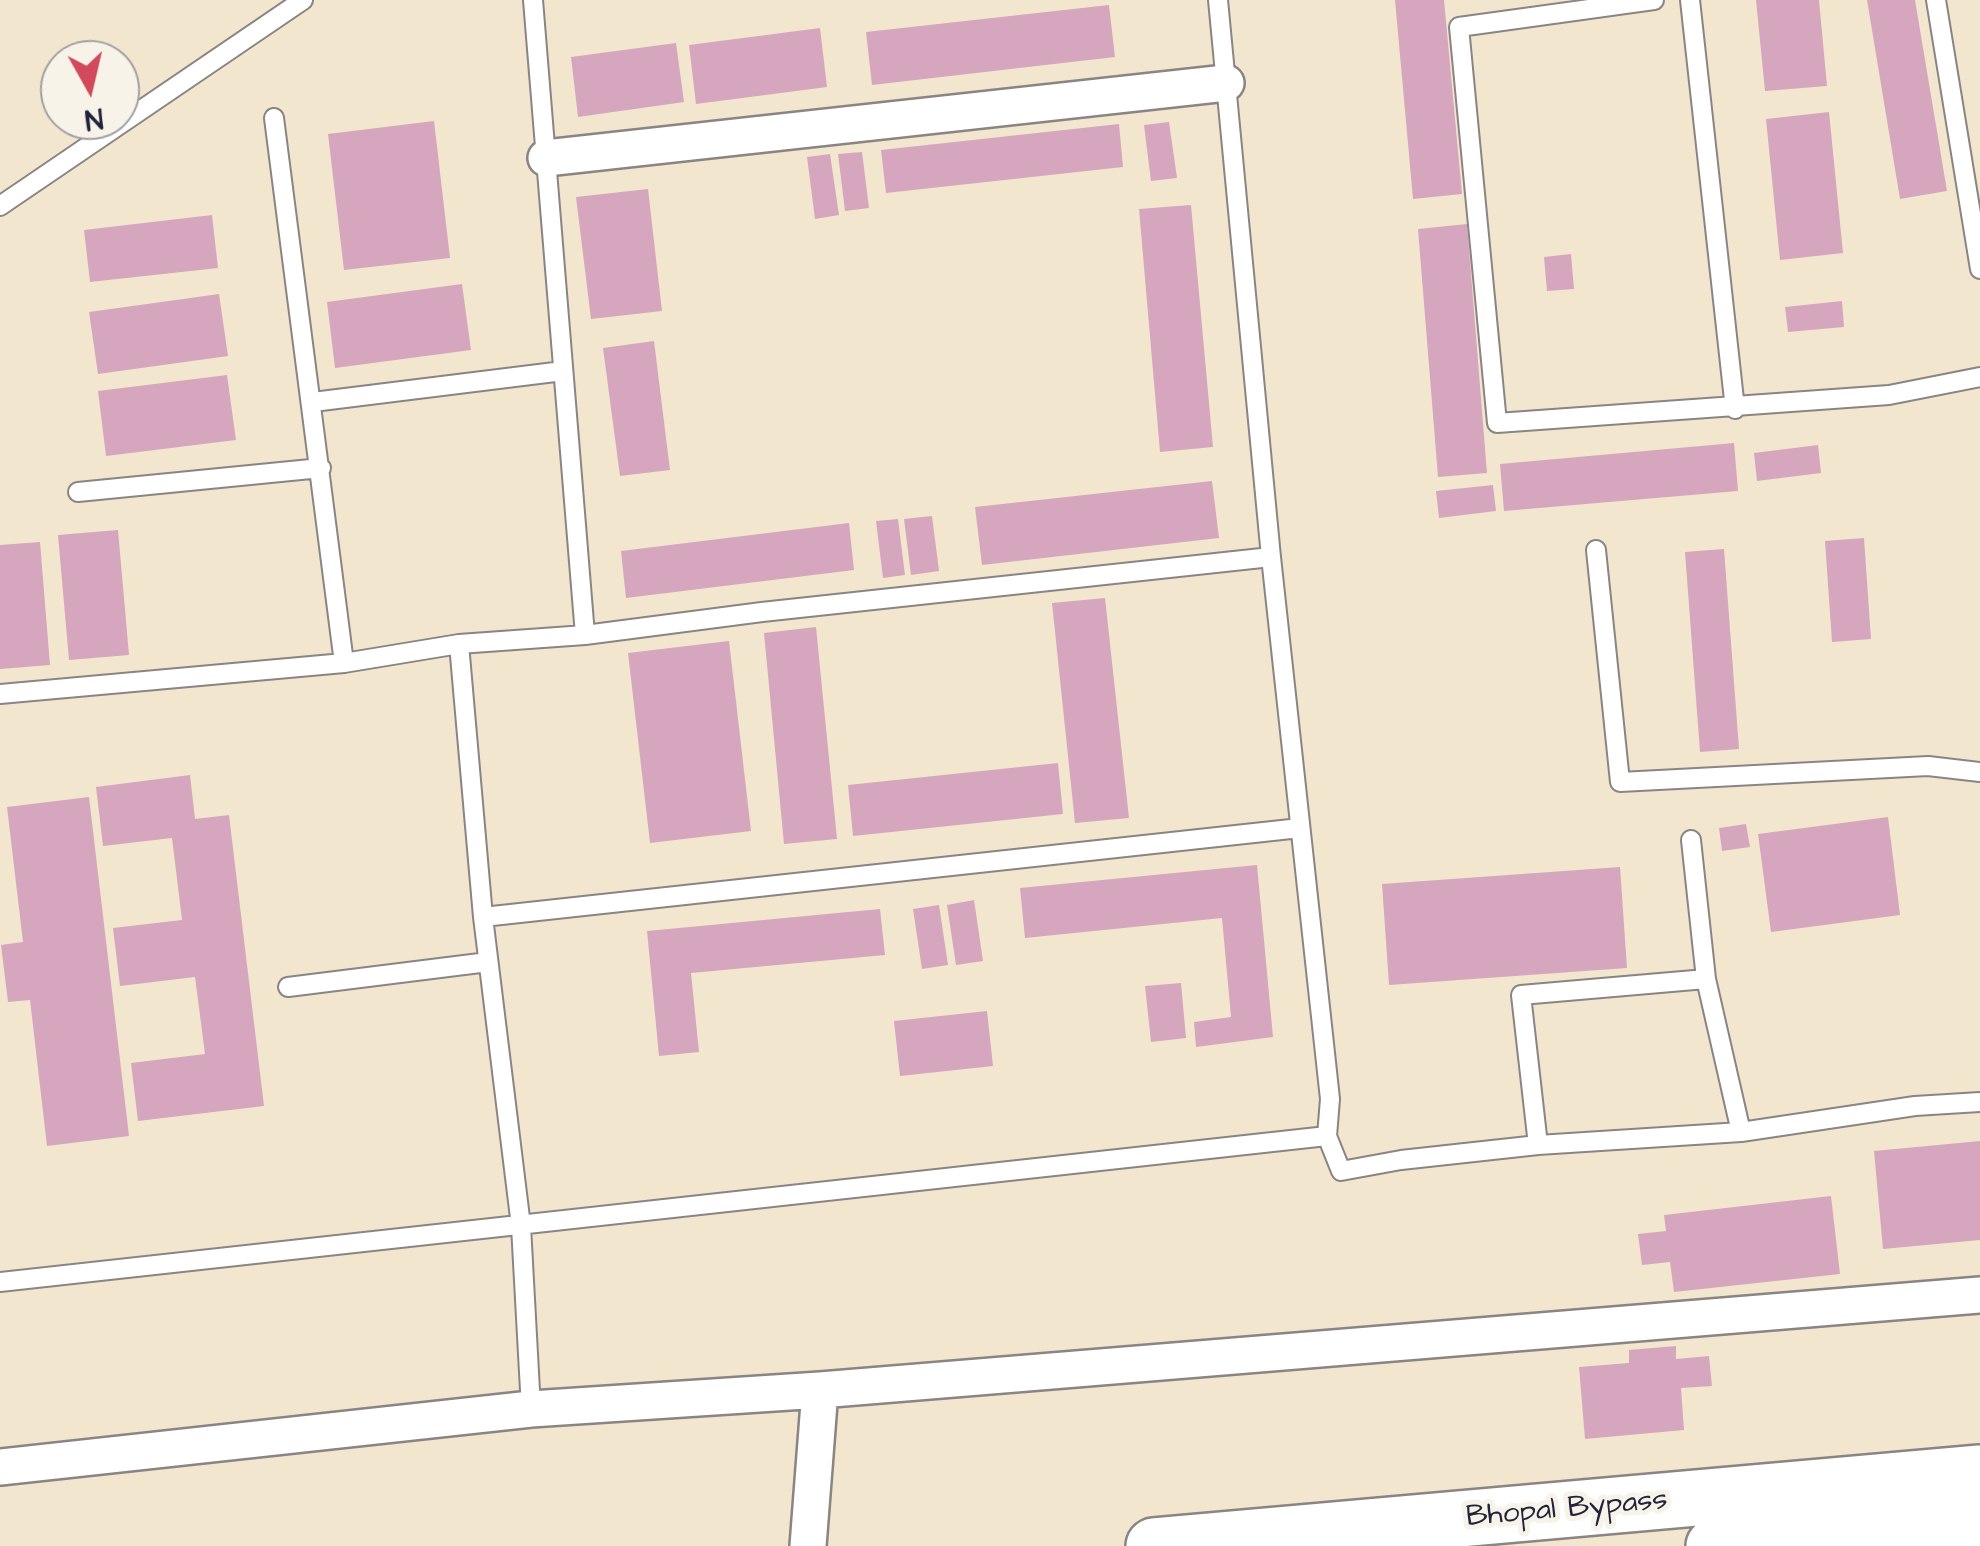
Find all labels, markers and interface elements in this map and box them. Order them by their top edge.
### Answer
north arrow [40,40,140,140]
text: N [83,98,105,139]
street label: Bhopal Bypass [1465,1483,1669,1537]

